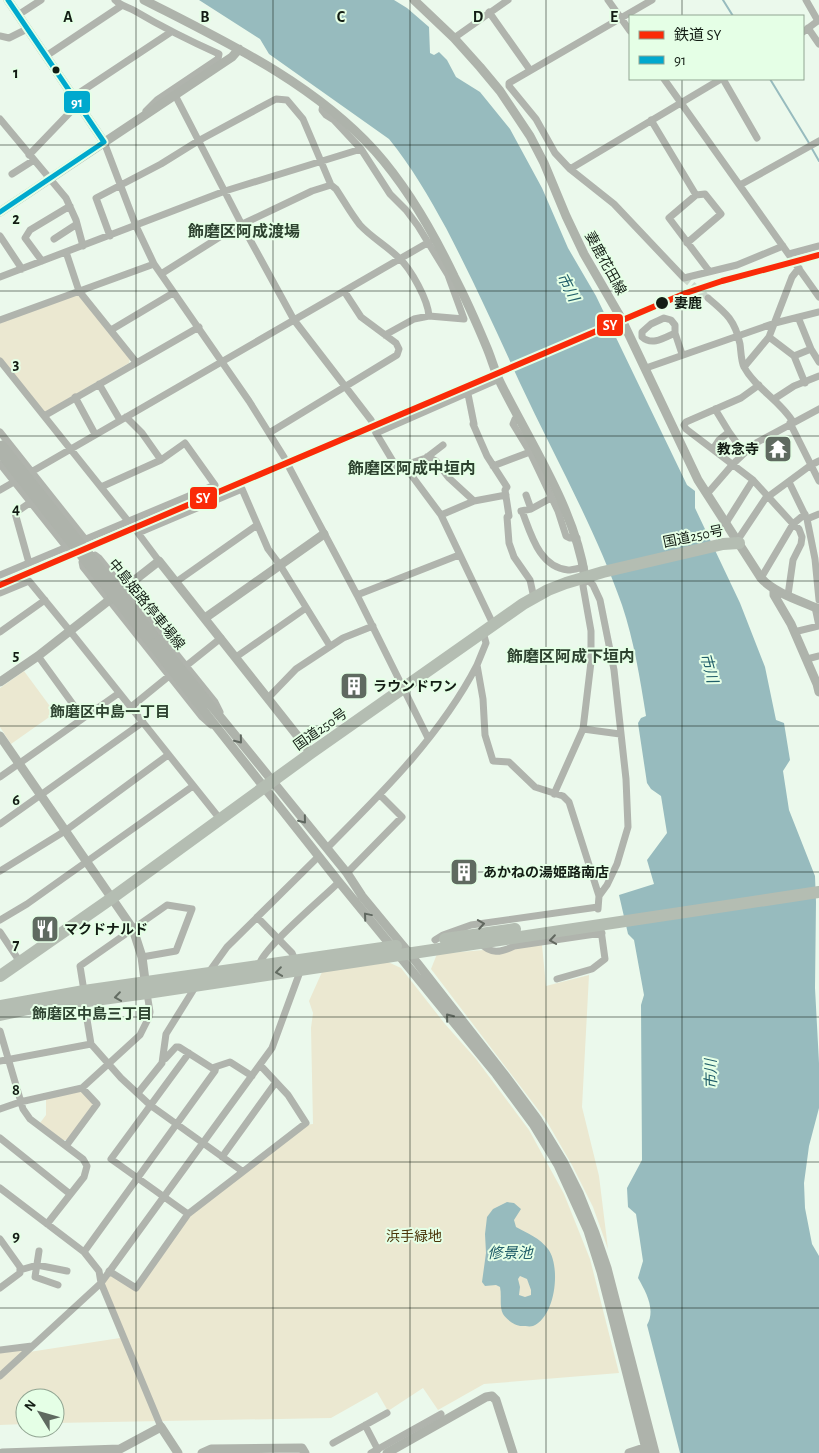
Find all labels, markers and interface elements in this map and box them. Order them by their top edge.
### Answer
text: A [63,9,73,25]
text: B [200,9,210,25]
text: C [337,9,346,25]
text: D [473,9,484,25]
text: E [610,9,618,25]
legend [629,15,804,80]
text: 鉄道 SY [674,27,722,43]
text: 91 [674,53,686,68]
text: 1 [13,65,19,81]
unlabelled marker [51,65,61,75]
line badge: 91 [63,90,91,114]
text: 91 [71,96,83,110]
text: 2 [12,211,20,227]
district label: 飾磨区阿成渡場 [188,222,300,240]
street label: 妻鹿花田線 [582,229,629,297]
water label: 市川 [554,270,583,306]
marker: 妻鹿 [654,295,670,311]
place label: 妻鹿 [674,296,702,311]
line badge: SY [596,313,624,337]
text: SY [603,319,618,333]
text: 3 [13,356,20,372]
temple icon: 教念寺 [763,434,793,464]
place label: 教念寺 [717,442,759,457]
district label: 飾磨区阿成中垣内 [348,459,476,477]
line badge: SY [189,486,218,510]
text: SY [196,492,211,506]
text: 4 [12,501,20,517]
street label: 国道250号 [661,523,725,550]
street label: 中島姫路停車場線 [106,556,188,653]
text: 5 [13,647,20,663]
district label: 飾磨区阿成下垣内 [507,647,635,665]
water label: 市川 [697,651,721,686]
building icon: ラウンドワン [339,671,369,701]
place label: ラウンドワン [373,680,457,694]
district label: 飾磨区中島一丁目 [50,703,170,720]
street label: 国道250号 [291,706,350,753]
one-way arrow [233,734,241,743]
text: 6 [12,792,20,808]
one-way arrow [298,814,307,823]
building icon: あかねの湯姫路南店 [449,857,479,887]
place label: あかねの湯姫路南店 [483,865,609,880]
one-way arrow [364,913,373,922]
restaurant icon: マクドナルド [30,914,60,944]
one-way arrow [476,919,485,929]
place label: マクドナルド [64,922,148,937]
one-way arrow [549,934,557,945]
text: 7 [13,937,20,953]
one-way arrow [274,967,283,977]
one-way arrow [114,991,122,1001]
district label: 飾磨区中島三丁目 [32,1005,152,1022]
one-way arrow [445,1014,454,1023]
water label: 市川 [703,1057,719,1089]
text: 8 [12,1082,20,1098]
text: 9 [12,1228,20,1244]
park label: 浜手緑地 [386,1229,442,1244]
water label: 修景池 [487,1245,534,1261]
north arrow [15,1388,65,1438]
text: N [22,1398,39,1414]

